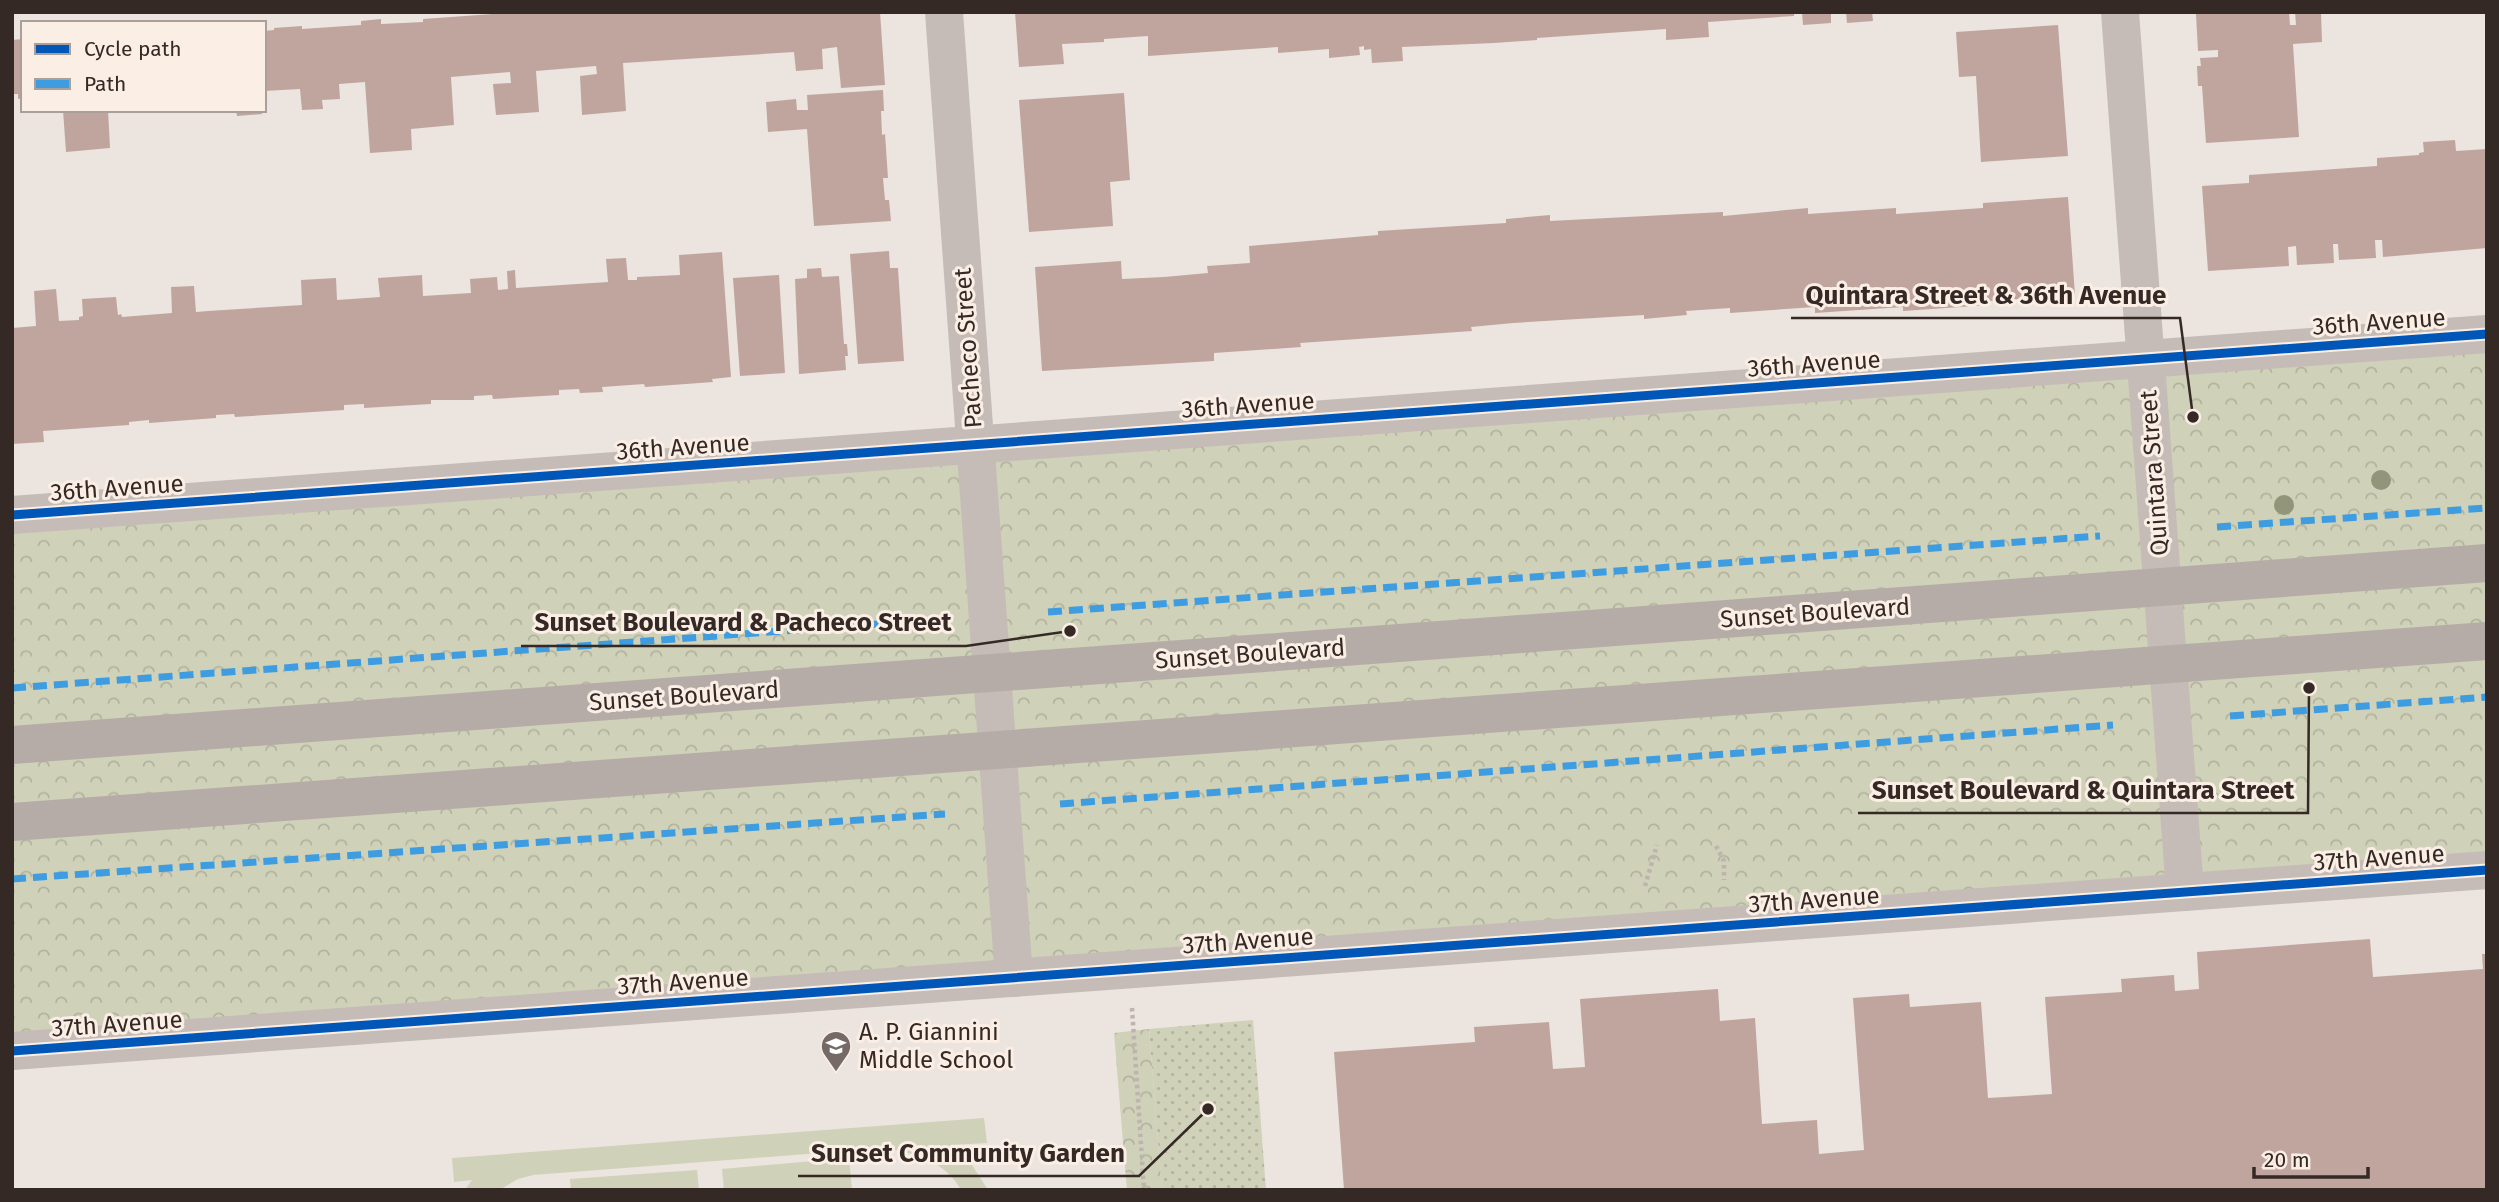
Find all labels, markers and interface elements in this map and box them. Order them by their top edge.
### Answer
legend [21,21,266,112]
text: Cycle path [84,36,182,62]
text: Path [84,71,126,97]
street label: Pacheco Street [948,266,988,429]
callout: Quintara Street & 36th Avenue [1791,271,2180,318]
text: Quintara Street & 36th Avenue [1806,280,2166,311]
street label: 36th Avenue [2311,303,2447,341]
street label: 36th Avenue [1746,345,1882,383]
street label: 36th Avenue [1180,386,1316,424]
street label: Quintara Street [2134,389,2174,557]
street label: 36th Avenue [615,428,751,466]
street label: 36th Avenue [49,469,185,507]
street label: Sunset Boulevard [1719,592,1911,634]
callout: Sunset Boulevard & Pacheco Street [521,599,966,646]
text: Sunset Boulevard & Pacheco Street [535,607,952,638]
street label: Sunset Boulevard [1154,633,1346,675]
street label: Sunset Boulevard [588,675,780,717]
callout: Sunset Boulevard & Quintara Street [1858,766,2308,813]
text: Sunset Boulevard & Quintara Street [1872,775,2295,806]
street label: 37th Avenue [2313,839,2445,877]
street label: 37th Avenue [1748,881,1880,919]
street label: 37th Avenue [1182,922,1314,960]
street label: 37th Avenue [617,963,749,1001]
street label: 37th Avenue [51,1005,183,1043]
place label: A. P. Giannini Middle School [859,1018,1013,1074]
school or university icon: A. P. Giannini Middle School [819,1029,853,1073]
callout: Sunset Community Garden [798,1129,1139,1176]
scale bar [2254,1136,2368,1180]
text: Sunset Community Garden [811,1138,1125,1169]
text: 20 m [2264,1147,2310,1173]

